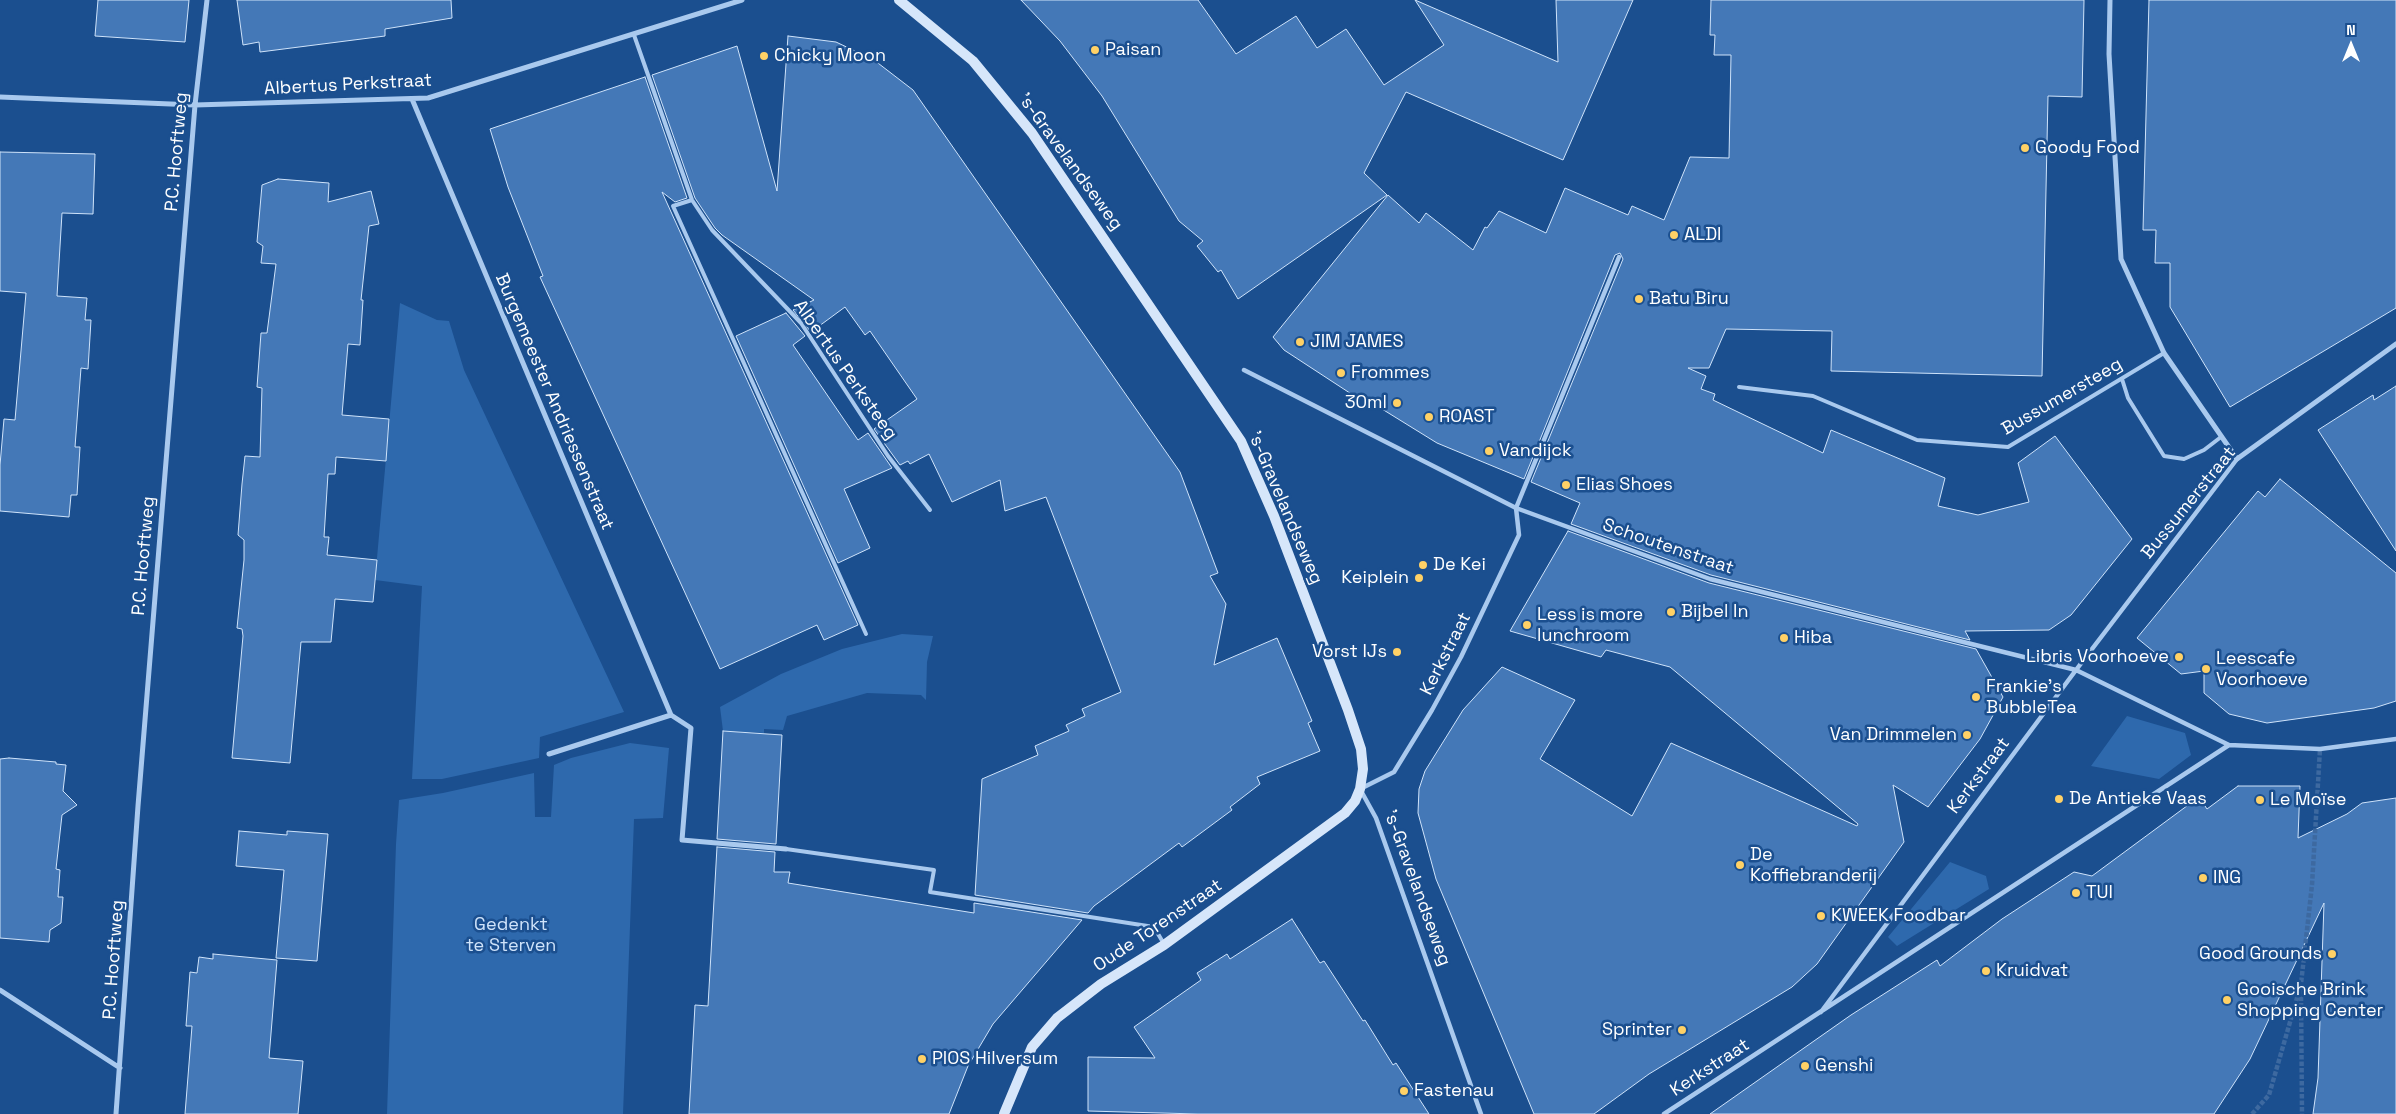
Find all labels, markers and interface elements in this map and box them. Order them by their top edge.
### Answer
north arrow [2326,20,2376,70]
text: N [2346,21,2356,39]
place label: Paisan [1105,39,1161,61]
marker: Paisan [1089,44,1101,56]
place label: Chicky Moon [774,45,886,67]
marker: Chicky Moon [758,50,770,62]
street label: Albertus Perkstraat [264,70,432,100]
street label: 's-Gravelandseweg [1013,89,1127,235]
street label: P.C. Hooftweg [161,91,193,213]
place label: Goody Food [2035,137,2140,159]
marker: Goody Food [2019,142,2031,154]
place label: ALDI [1684,224,1721,246]
marker: ALDI [1668,229,1680,241]
street label: Burgemeester Andriessenstraat [490,270,618,534]
place label: Batu Biru [1649,288,1729,310]
marker: Batu Biru [1633,293,1645,305]
street label: Albertus Perksteeg [789,296,901,444]
place label: JIM JAMES [1310,331,1403,353]
marker: JIM JAMES [1294,336,1306,348]
street label: Bussumersteeg [1998,354,2126,440]
place label: Frommes [1351,362,1429,384]
marker: Frommes [1335,367,1347,379]
place label: 30ml [1345,392,1387,414]
marker: 30ml [1391,397,1403,409]
place label: ROAST [1439,406,1495,428]
marker: ROAST [1423,411,1435,423]
street label: 's-Gravelandseweg [1243,428,1327,588]
place label: Vandijck [1499,440,1572,462]
street label: Bussumerstraat [2137,443,2241,563]
marker: Vandijck [1483,445,1495,457]
place label: Elias Shoes [1576,474,1673,496]
marker: Elias Shoes [1560,479,1572,491]
street label: P.C. Hooftweg [128,495,160,617]
street label: Schoutenstraat [1600,514,1736,580]
place label: De Kei [1433,554,1486,576]
marker: De Kei [1417,559,1429,571]
place label: Keiplein [1341,567,1409,589]
marker: Keiplein [1413,572,1425,584]
place label: Bijbel In [1681,601,1748,623]
place label: Less is more lunchroom [1537,604,1643,646]
marker: Bijbel In [1665,606,1677,618]
street label: Kerkstraat [1416,609,1476,699]
marker: Less is more lunchroom [1521,619,1533,631]
place label: Hiba [1794,627,1832,649]
marker: Hiba [1778,632,1790,644]
place label: Vorst IJs [1312,641,1387,663]
marker: Vorst IJs [1391,646,1403,658]
place label: Libris Voorhoeve [2026,646,2169,668]
place label: Leescafe Voorhoeve [2216,648,2308,691]
marker: Libris Voorhoeve [2173,651,2185,663]
marker: Leescafe Voorhoeve [2200,663,2212,675]
place label: Frankie's BubbleTea [1986,676,2077,719]
marker: Frankie's BubbleTea [1970,691,1982,703]
place label: Van Drimmelen [1830,724,1957,746]
marker: Van Drimmelen [1961,729,1973,741]
street label: Kerkstraat [1943,734,2015,818]
place label: De Antieke Vaas [2069,788,2207,810]
place label: Le Moïse [2270,789,2346,811]
marker: De Antieke Vaas [2053,793,2065,805]
marker: Le Moïse [2254,794,2266,806]
street label: 's-Gravelandseweg [1379,807,1455,969]
place label: De Koffiebranderij [1750,844,1877,886]
marker: De Koffiebranderij [1734,859,1746,871]
place label: ING [2213,867,2241,889]
marker: ING [2197,872,2209,884]
street label: Oude Torenstraat [1090,875,1226,977]
place label: TUI [2086,882,2113,904]
marker: TUI [2070,887,2082,899]
street label: P.C. Hooftweg [99,899,129,1021]
place label: KWEEK Foodbar [1831,905,1966,927]
marker: KWEEK Foodbar [1815,910,1827,922]
park label: Gedenkt te Sterven [466,914,556,956]
place label: Good Grounds [2199,943,2322,965]
marker: Good Grounds [2326,948,2338,960]
place label: Kruidvat [1996,960,2068,982]
marker: Kruidvat [1980,965,1992,977]
place label: Gooische Brink Shopping Center [2237,979,2383,1022]
marker: Gooische Brink Shopping Center [2221,994,2233,1006]
place label: Sprinter [1602,1019,1672,1041]
marker: Sprinter [1676,1024,1688,1036]
street label: Kerkstraat [1666,1034,1754,1102]
place label: PIOS Hilversum [932,1048,1058,1070]
marker: PIOS Hilversum [916,1053,928,1065]
place label: Genshi [1815,1055,1873,1077]
marker: Genshi [1799,1060,1811,1072]
place label: Fastenau [1414,1080,1494,1102]
marker: Fastenau [1398,1085,1410,1097]

